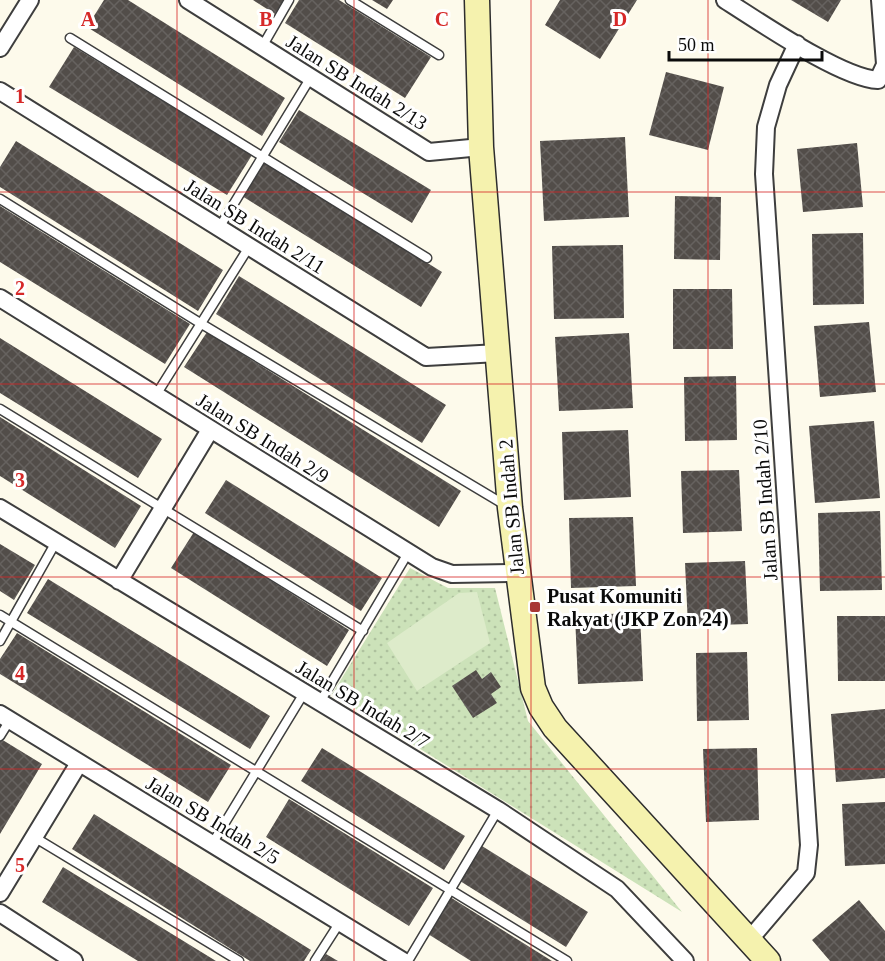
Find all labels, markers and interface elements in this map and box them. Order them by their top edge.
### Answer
text: A [81,8,96,30]
text: B [259,8,273,30]
text: C [435,8,449,30]
text: D [613,8,627,30]
scale bar [669,24,822,62]
street label: Jalan SB Indah 2/13 [283,30,431,134]
text: 50 m [678,35,715,55]
text: 1 [15,85,25,107]
street label: Jalan SB Indah 2/11 [181,174,329,278]
text: 2 [15,277,25,299]
street label: Jalan SB Indah 2/9 [193,388,333,488]
street label: Jalan SB Indah 2/10 [748,419,782,581]
street label: Jalan SB Indah 2 [494,438,528,576]
text: 3 [15,469,25,491]
place label: Pusat Komuniti Rakyat (JKP Zon 24) [547,585,729,631]
marker: Pusat Komuniti Rakyat (JKP Zon 24) [528,600,542,614]
street label: Jalan SB Indah 2/7 [292,656,434,752]
text: 4 [15,662,25,684]
street label: Jalan SB Indah 2/5 [142,772,284,868]
text: 5 [15,854,25,876]

